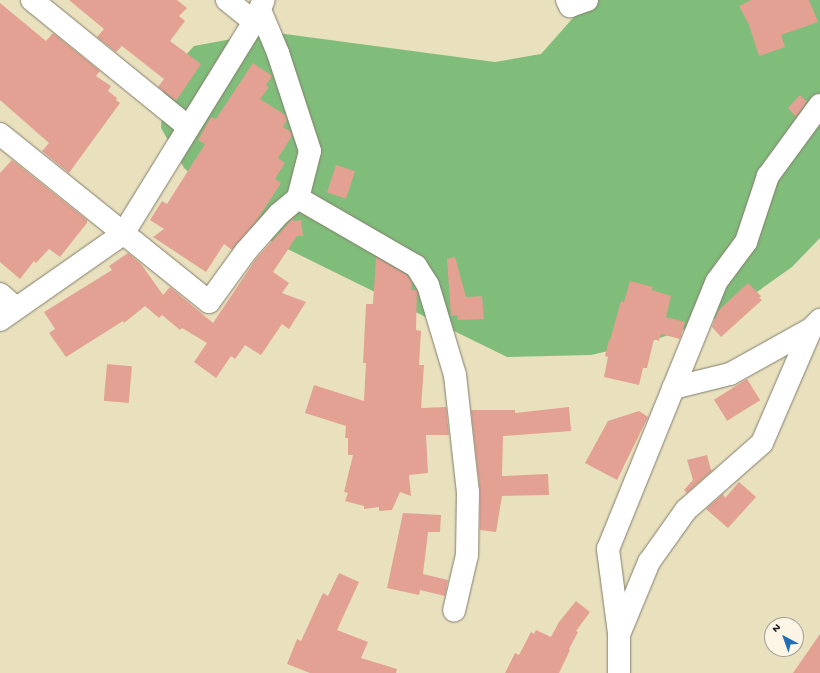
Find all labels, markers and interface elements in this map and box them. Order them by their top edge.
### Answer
north arrow [764,617,804,657]
text: N [770,622,783,636]

